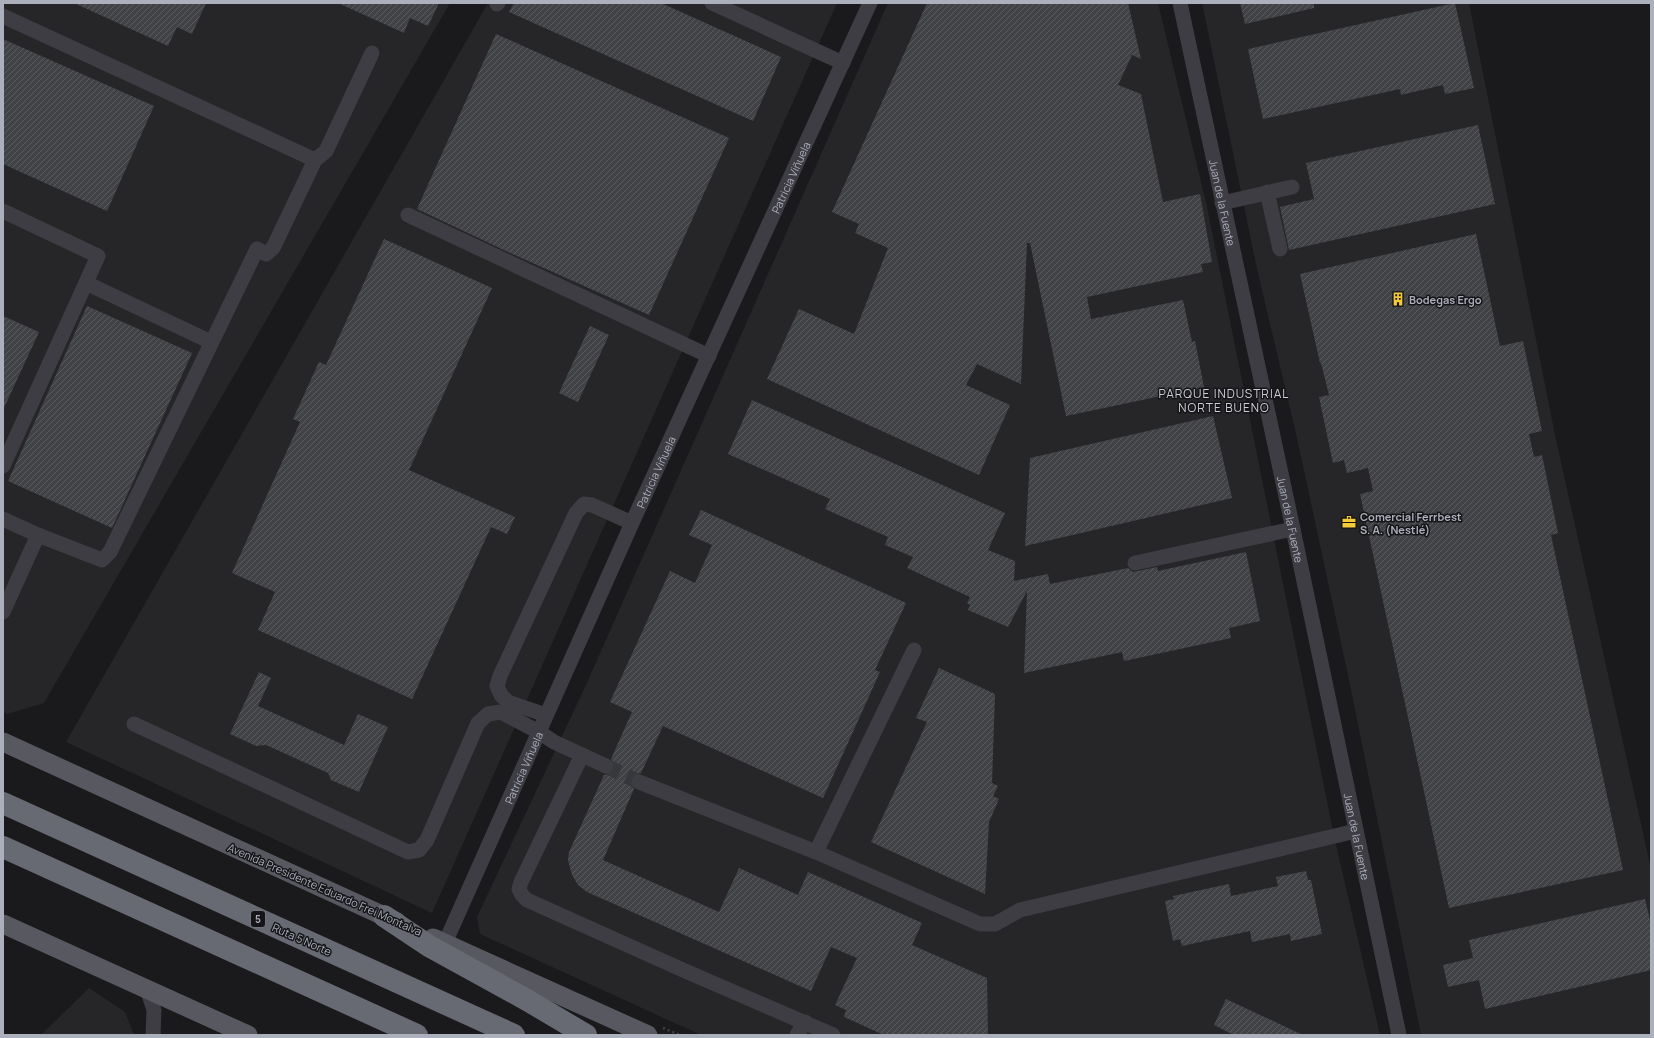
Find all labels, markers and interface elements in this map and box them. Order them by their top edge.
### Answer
street label: Patricia Viñuela [767,139,813,216]
street label: Juan de la Fuente [1206,158,1240,248]
building icon: Bodegas Ergo [1390,291,1406,307]
place label: Bodegas Ergo [1409,292,1482,307]
district label: PARQUE INDUSTRIAL NORTE BUENO [1159,385,1289,416]
street label: Patricia Viñuela [632,433,678,510]
street label: Juan de la Fuente [1274,475,1307,564]
place label: Comercial Ferrbest S. A. (Nestlé) [1360,509,1462,537]
office icon: Comercial Ferrbest S. A. (Nestlé) [1341,514,1357,530]
street label: Patricia Viñuela [500,729,546,806]
street label: Juan de la Fuente [1341,792,1374,882]
street label: Avenida Presidente Eduardo Frei Montalva [225,839,425,939]
road number: 5 [251,911,265,927]
street label: Ruta 5 Norte [270,919,335,959]

